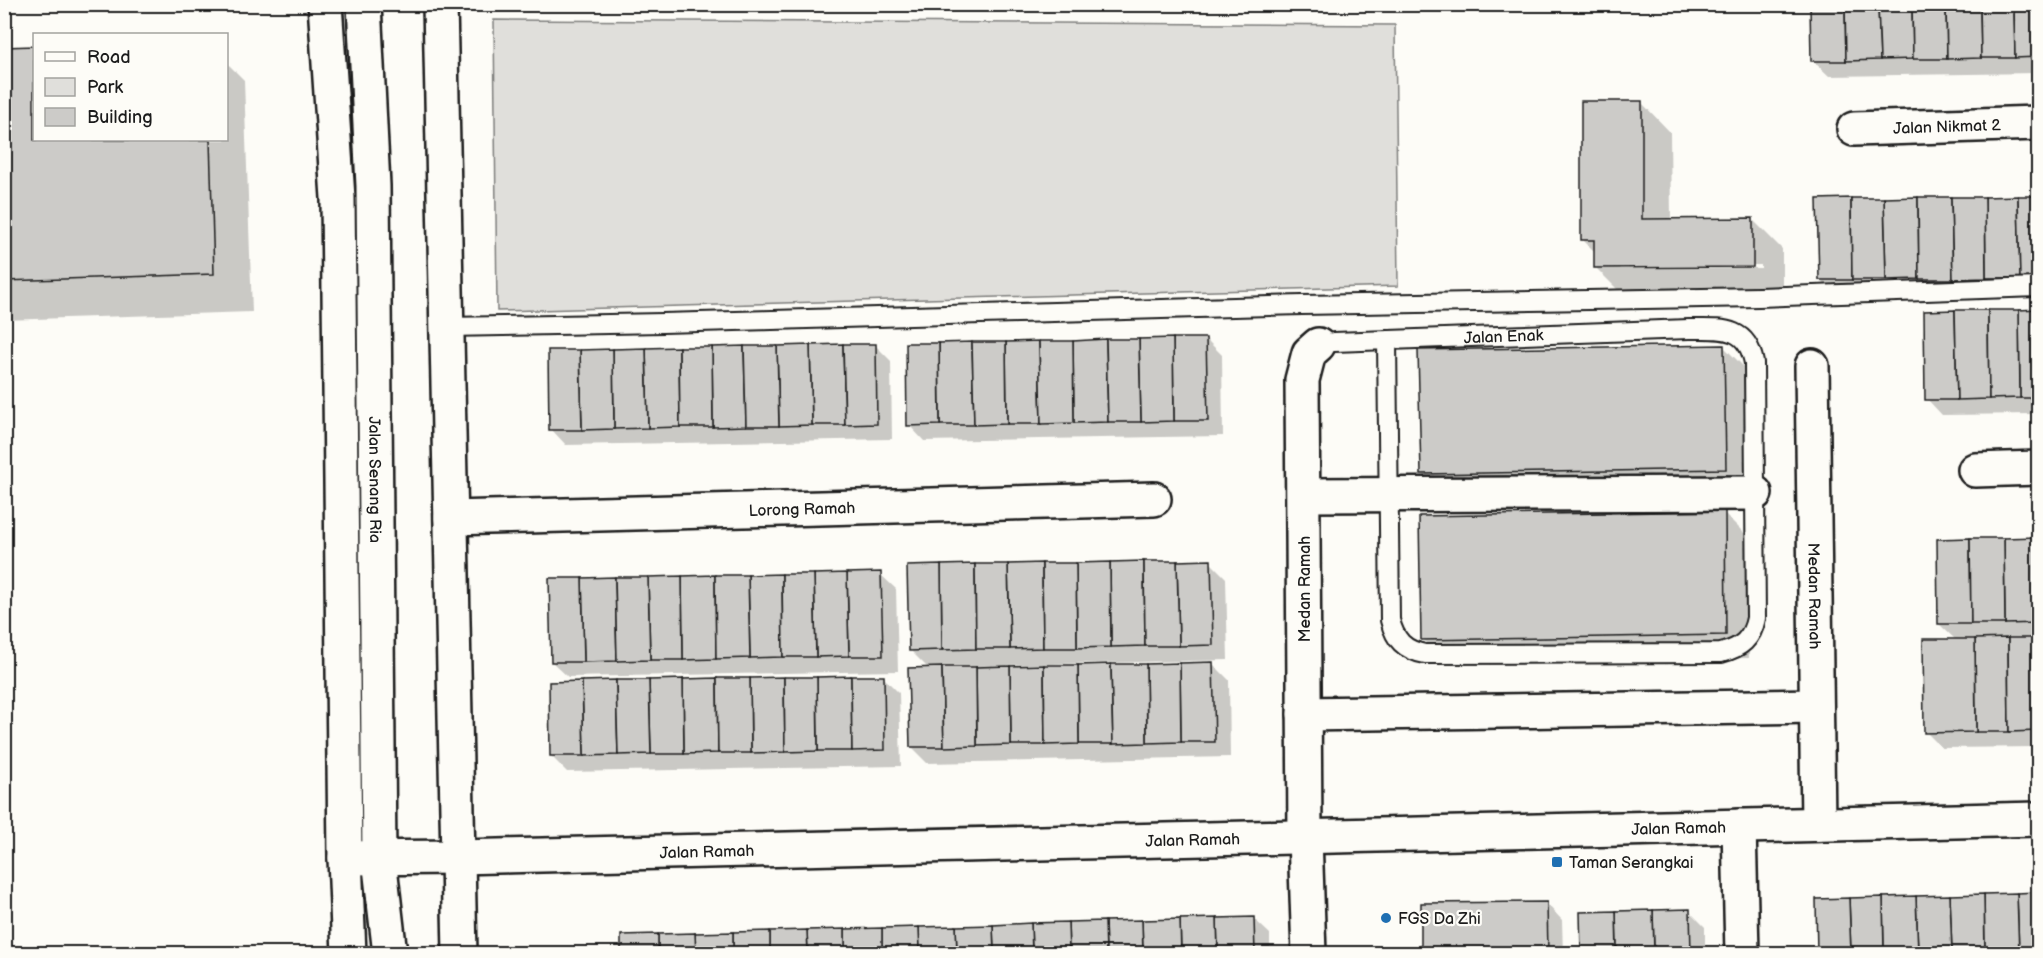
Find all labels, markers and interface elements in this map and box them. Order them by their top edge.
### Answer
legend [33,33,228,141]
text: Road [87,47,131,68]
text: Park [87,77,123,98]
text: Building [87,107,153,128]
street label: Jalan Nikmat 2 [1893,116,2002,139]
street label: Jalan Enak [1464,326,1544,348]
street label: Jalan Senang Ria [364,416,384,543]
street label: Lorong Ramah [748,499,856,521]
street label: Medan Ramah [1296,536,1315,642]
street label: Medan Ramah [1803,543,1824,650]
street label: Jalan Ramah [1631,819,1726,840]
street label: Jalan Ramah [1145,830,1240,851]
street label: Jalan Ramah [659,842,755,863]
place label: Taman Serangkai [1569,854,1694,873]
marker: Taman Serangkai [1550,855,1564,869]
place label: FGS Da Zhi [1398,910,1481,929]
marker: FGS Da Zhi [1379,911,1393,925]

